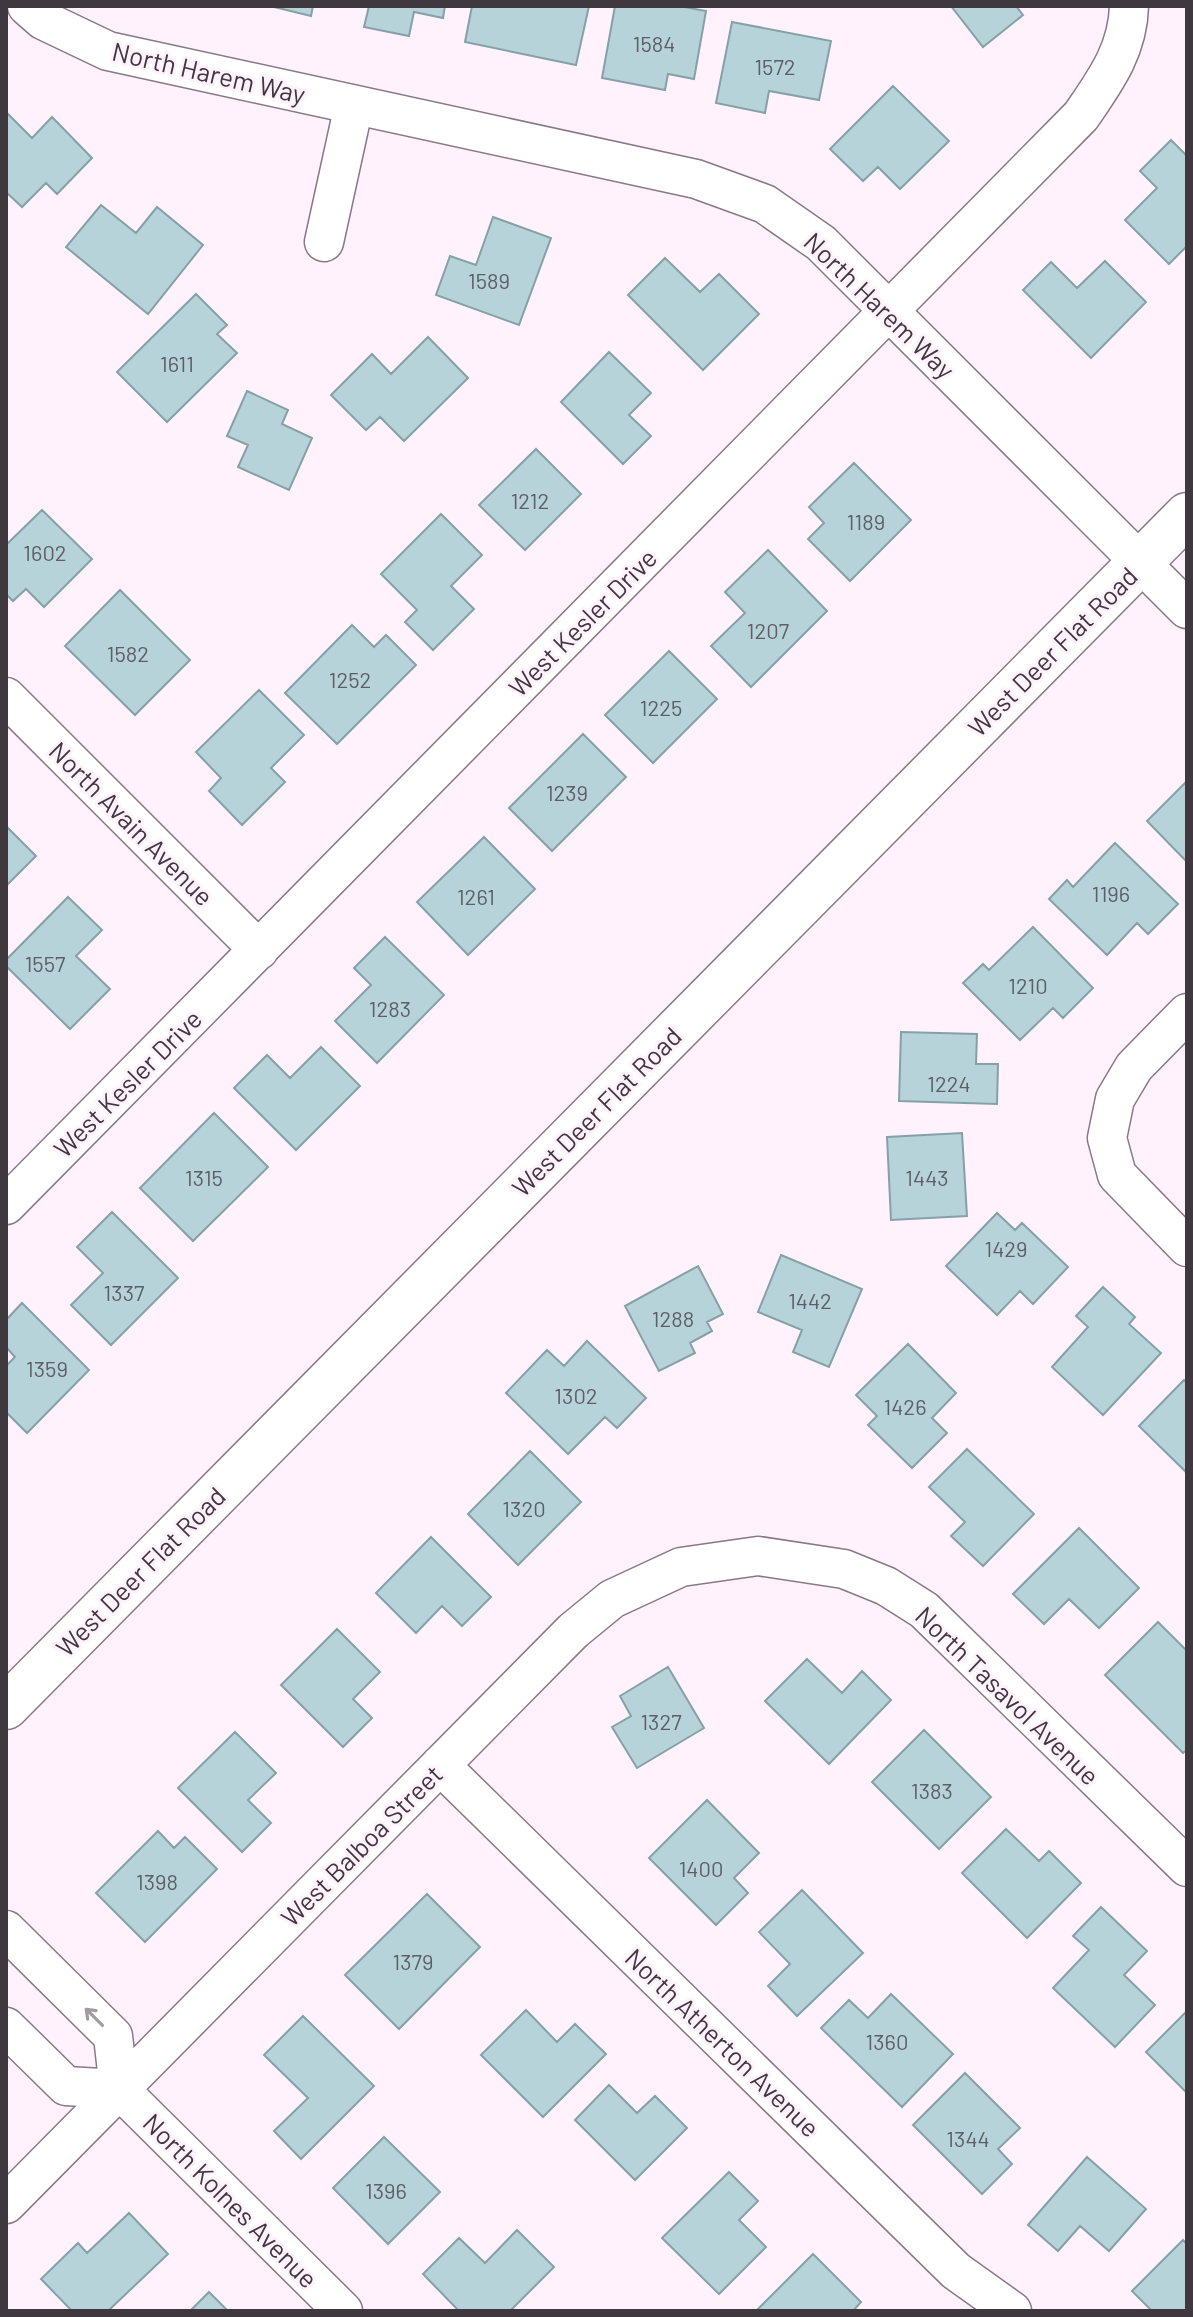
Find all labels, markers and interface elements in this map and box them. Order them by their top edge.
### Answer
house number: 1584 [633,30,675,56]
street label: North Harem Way [109,35,309,109]
house number: 1572 [754,53,796,79]
street label: North Harem Way [798,225,962,385]
house number: 1589 [468,267,510,293]
house number: 1611 [160,350,194,376]
house number: 1212 [511,487,549,513]
house number: 1189 [847,508,885,534]
house number: 1602 [23,539,67,565]
street label: West Kesler Drive [502,542,662,702]
street label: West Deer Flat Road [961,560,1143,742]
house number: 1207 [747,617,789,643]
house number: 1582 [107,640,149,666]
house number: 1252 [329,666,371,692]
house number: 1225 [640,694,682,720]
street label: North Avain Avenue [44,735,220,911]
house number: 1239 [546,779,588,805]
house number: 1196 [1092,880,1130,906]
house number: 1261 [457,883,495,909]
house number: 1557 [25,950,65,976]
house number: 1210 [1008,972,1048,998]
house number: 1283 [369,995,411,1021]
street label: West Kesler Drive [47,1003,207,1163]
street label: West Deer Flat Road [505,1020,687,1202]
house number: 1224 [927,1070,971,1096]
house number: 1315 [185,1164,223,1190]
house number: 1443 [905,1164,949,1190]
house number: 1429 [984,1235,1028,1261]
house number: 1337 [104,1279,144,1305]
house number: 1442 [788,1287,832,1313]
house number: 1288 [652,1305,694,1331]
house number: 1359 [26,1355,68,1381]
house number: 1302 [554,1382,598,1408]
house number: 1426 [884,1393,926,1419]
street label: West Deer Flat Road [49,1480,231,1662]
house number: 1320 [502,1495,546,1521]
street label: North Tasavol Avenue [910,1599,1106,1791]
house number: 1327 [640,1708,682,1734]
street label: West Balboa Street [274,1758,448,1932]
house number: 1383 [911,1777,953,1803]
house number: 1400 [679,1855,723,1881]
house number: 1398 [136,1868,178,1894]
street label: North Atherton Avenue [620,1941,826,2143]
house number: 1379 [393,1948,433,1974]
one-way arrow [85,2008,104,2027]
house number: 1360 [866,2028,908,2054]
street label: North Kolnes Avenue [137,2106,325,2294]
house number: 1344 [946,2125,990,2151]
house number: 1396 [365,2177,407,2203]

